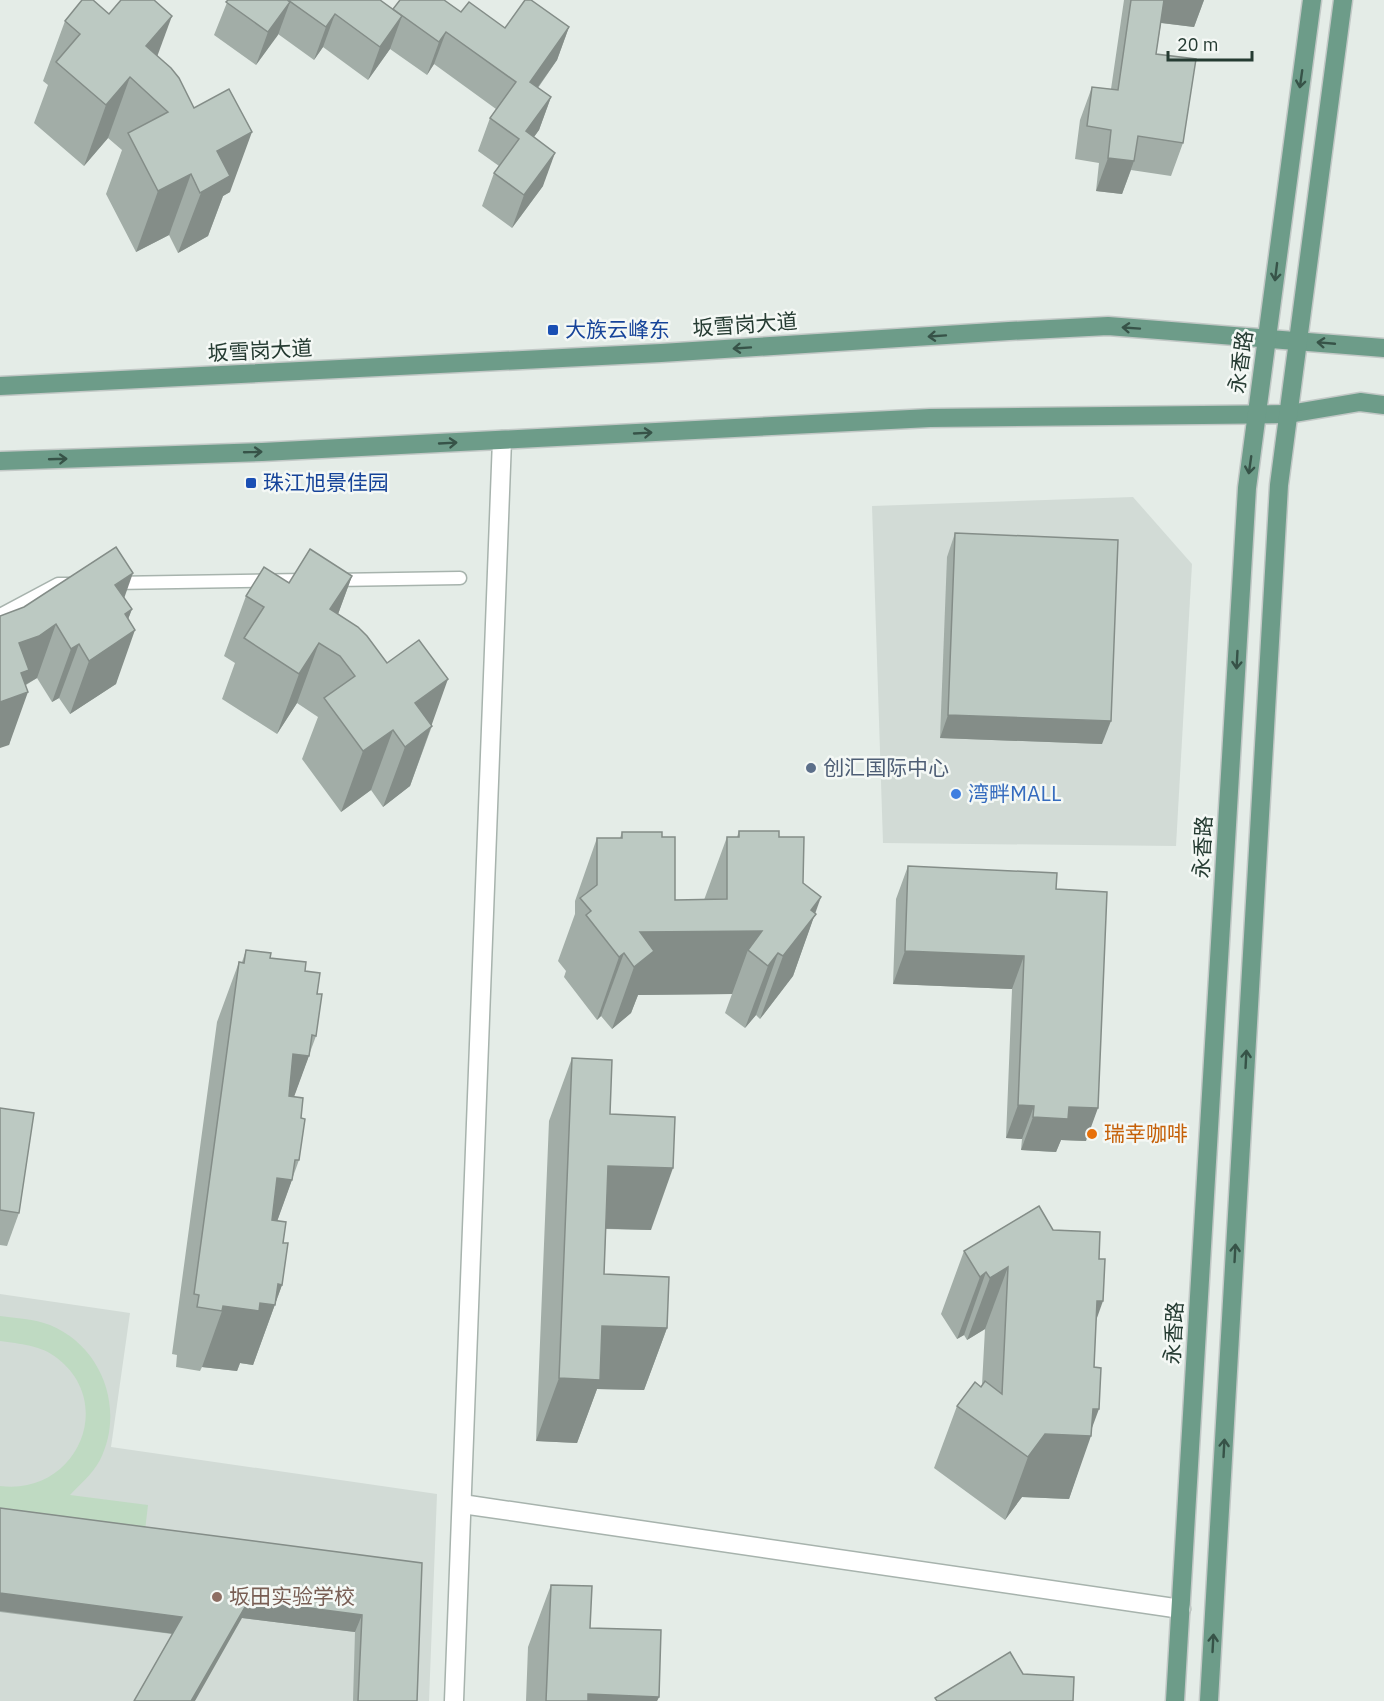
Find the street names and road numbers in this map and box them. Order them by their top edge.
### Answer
street label: 坂雪岗大道 [692,306,798,342]
street label: 永香路 [1222,329,1258,395]
street label: 坂雪岗大道 [207,333,313,367]
street label: 永香路 [1186,815,1218,879]
street label: 永香路 [1157,1301,1189,1365]

